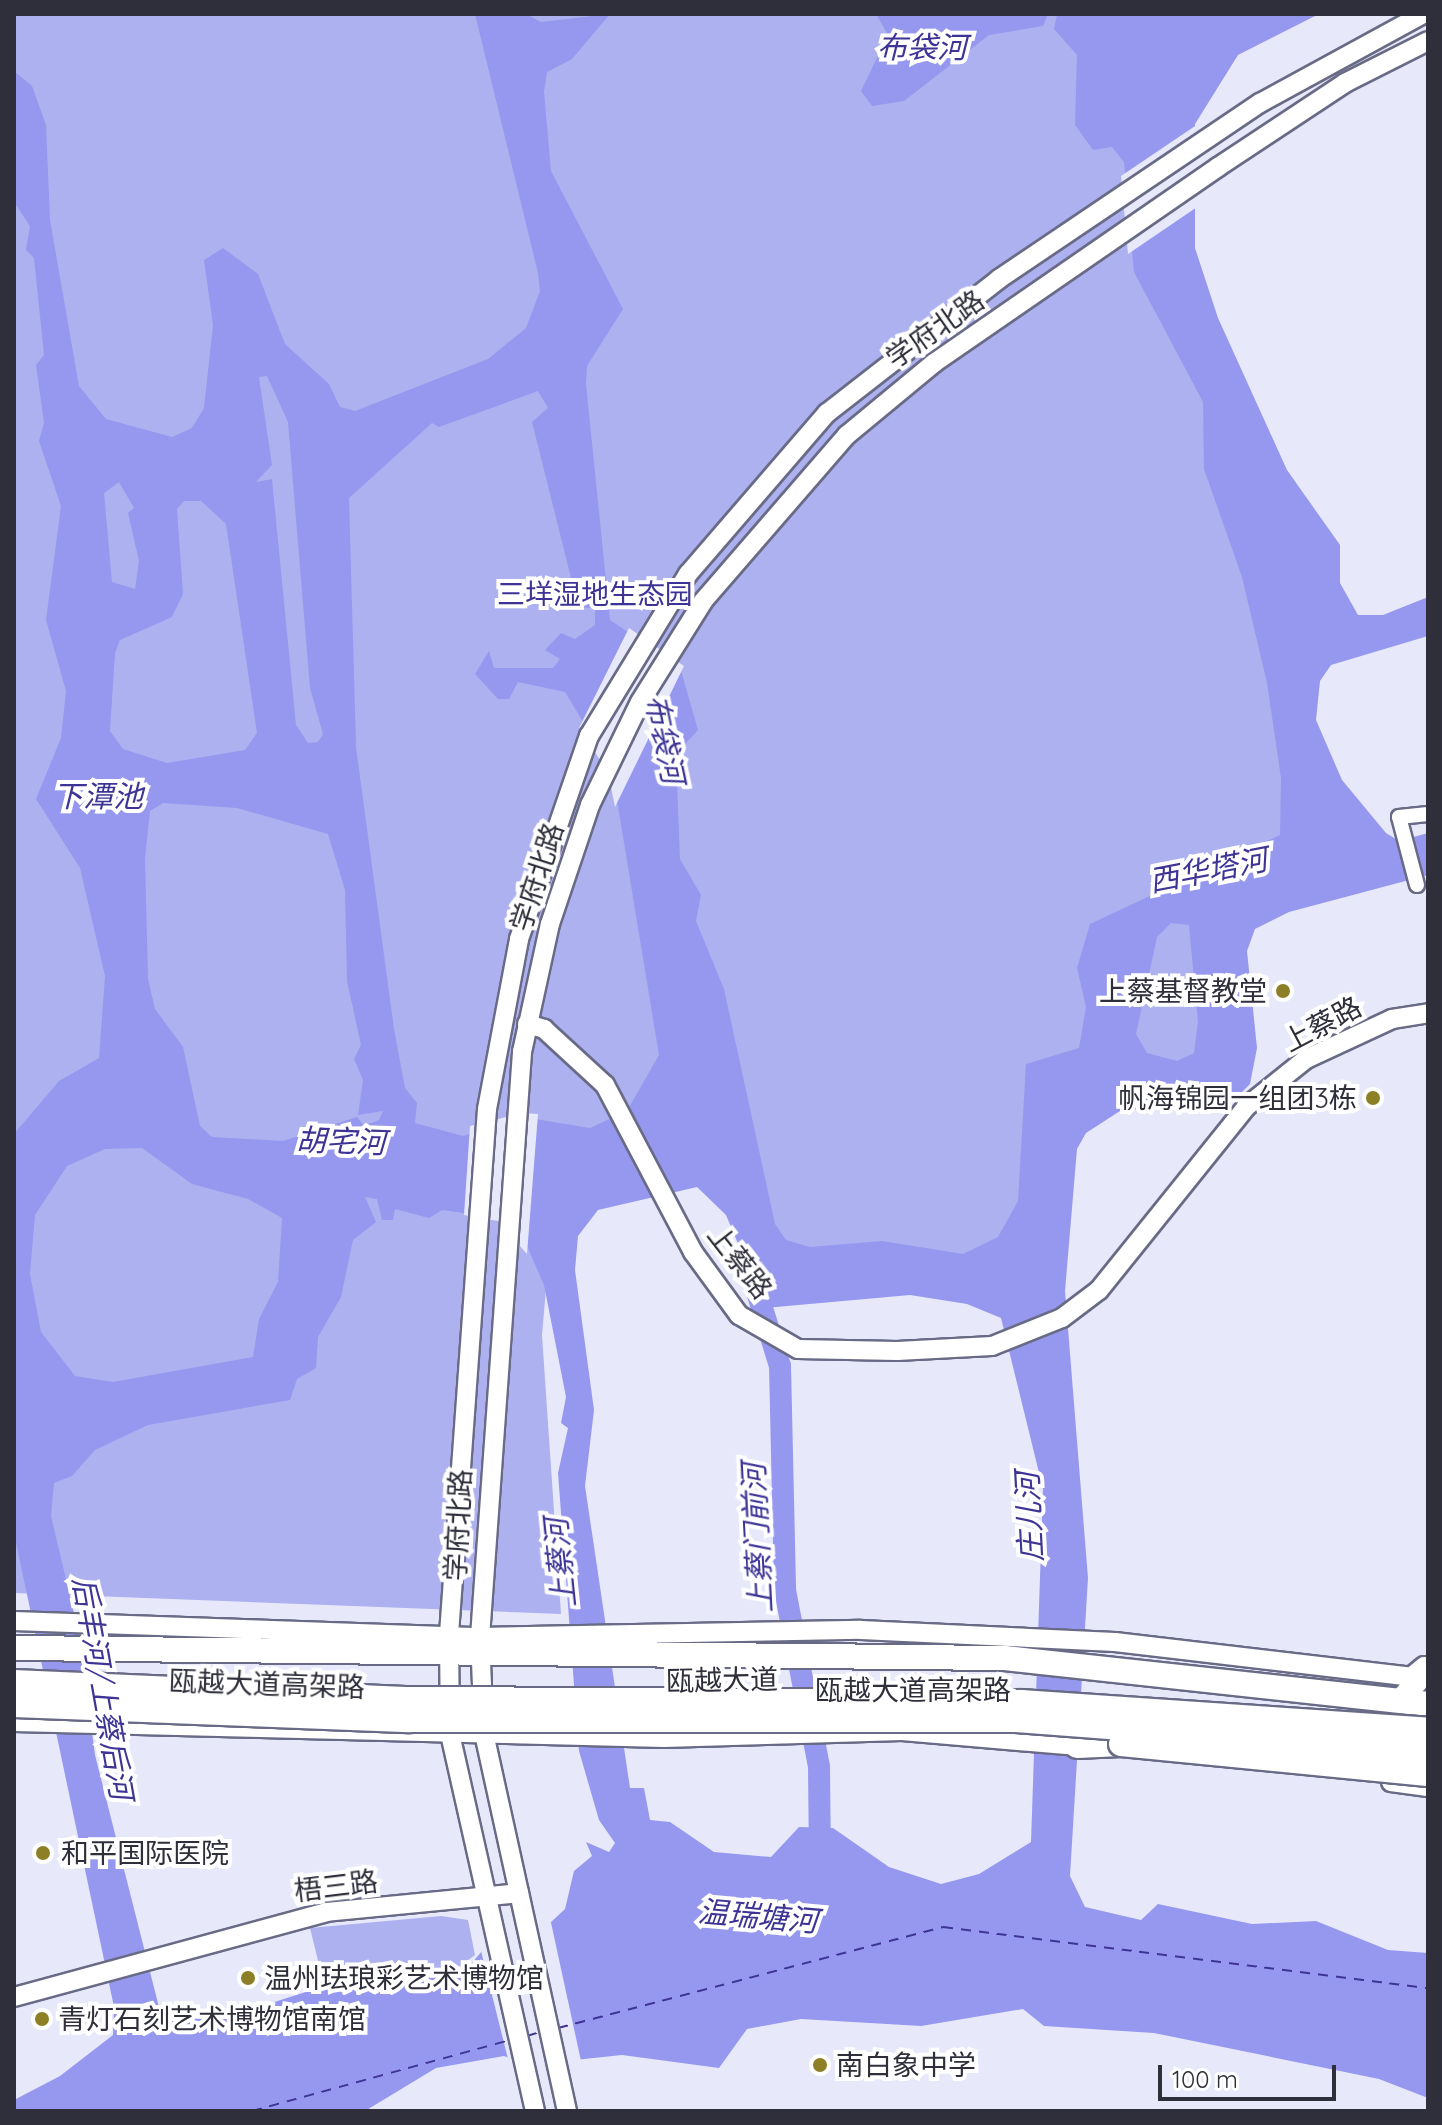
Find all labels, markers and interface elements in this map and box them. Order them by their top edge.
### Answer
water label: 布袋河 [877,29,967,65]
street label: 学府北路 [879,283,991,375]
park label: 三垟湿地生态园 [497,577,693,611]
water label: 布袋河 [638,691,692,787]
water label: 下潭池 [53,778,143,814]
street label: 学府北路 [504,819,570,935]
water label: 西华塔河 [1146,841,1270,899]
place label: 上蔡基督教堂 [1099,974,1267,1008]
marker: 上蔡基督教堂 [1274,982,1292,1000]
street label: 上蔡路 [1277,989,1367,1059]
place label: 帆海锦园一组团3栋 [1118,1081,1357,1115]
marker: 帆海锦园一组团3栋 [1364,1089,1382,1107]
water label: 胡宅河 [295,1121,387,1161]
street label: 上蔡路 [701,1219,779,1305]
water label: 上蔡门前河 [735,1462,779,1614]
street label: 学府北路 [438,1468,478,1582]
water label: 庄儿河 [1009,1471,1049,1563]
water label: 上蔡河 [537,1516,583,1610]
water label: 后丰河/上蔡后河 [66,1574,140,1802]
street label: 瓯越大道 [666,1662,778,1698]
street label: 瓯越大道高架路 [168,1664,366,1704]
street label: 瓯越大道高架路 [815,1673,1011,1707]
place label: 和平国际医院 [61,1836,229,1870]
marker: 和平国际医院 [32,1842,54,1864]
street label: 梧三路 [292,1864,380,1908]
water label: 温瑞塘河 [697,1893,819,1939]
place label: 温州珐琅彩艺术博物馆 [264,1961,544,1995]
marker: 温州珐琅彩艺术博物馆 [239,1969,257,1987]
place label: 青灯石刻艺术博物馆南馆 [58,2002,366,2036]
marker: 青灯石刻艺术博物馆南馆 [33,2010,51,2028]
place label: 南白象中学 [836,2048,976,2082]
scale bar [1162,2049,1340,2099]
marker: 南白象中学 [811,2056,829,2074]
text: 100 m [1172,2064,1238,2094]

